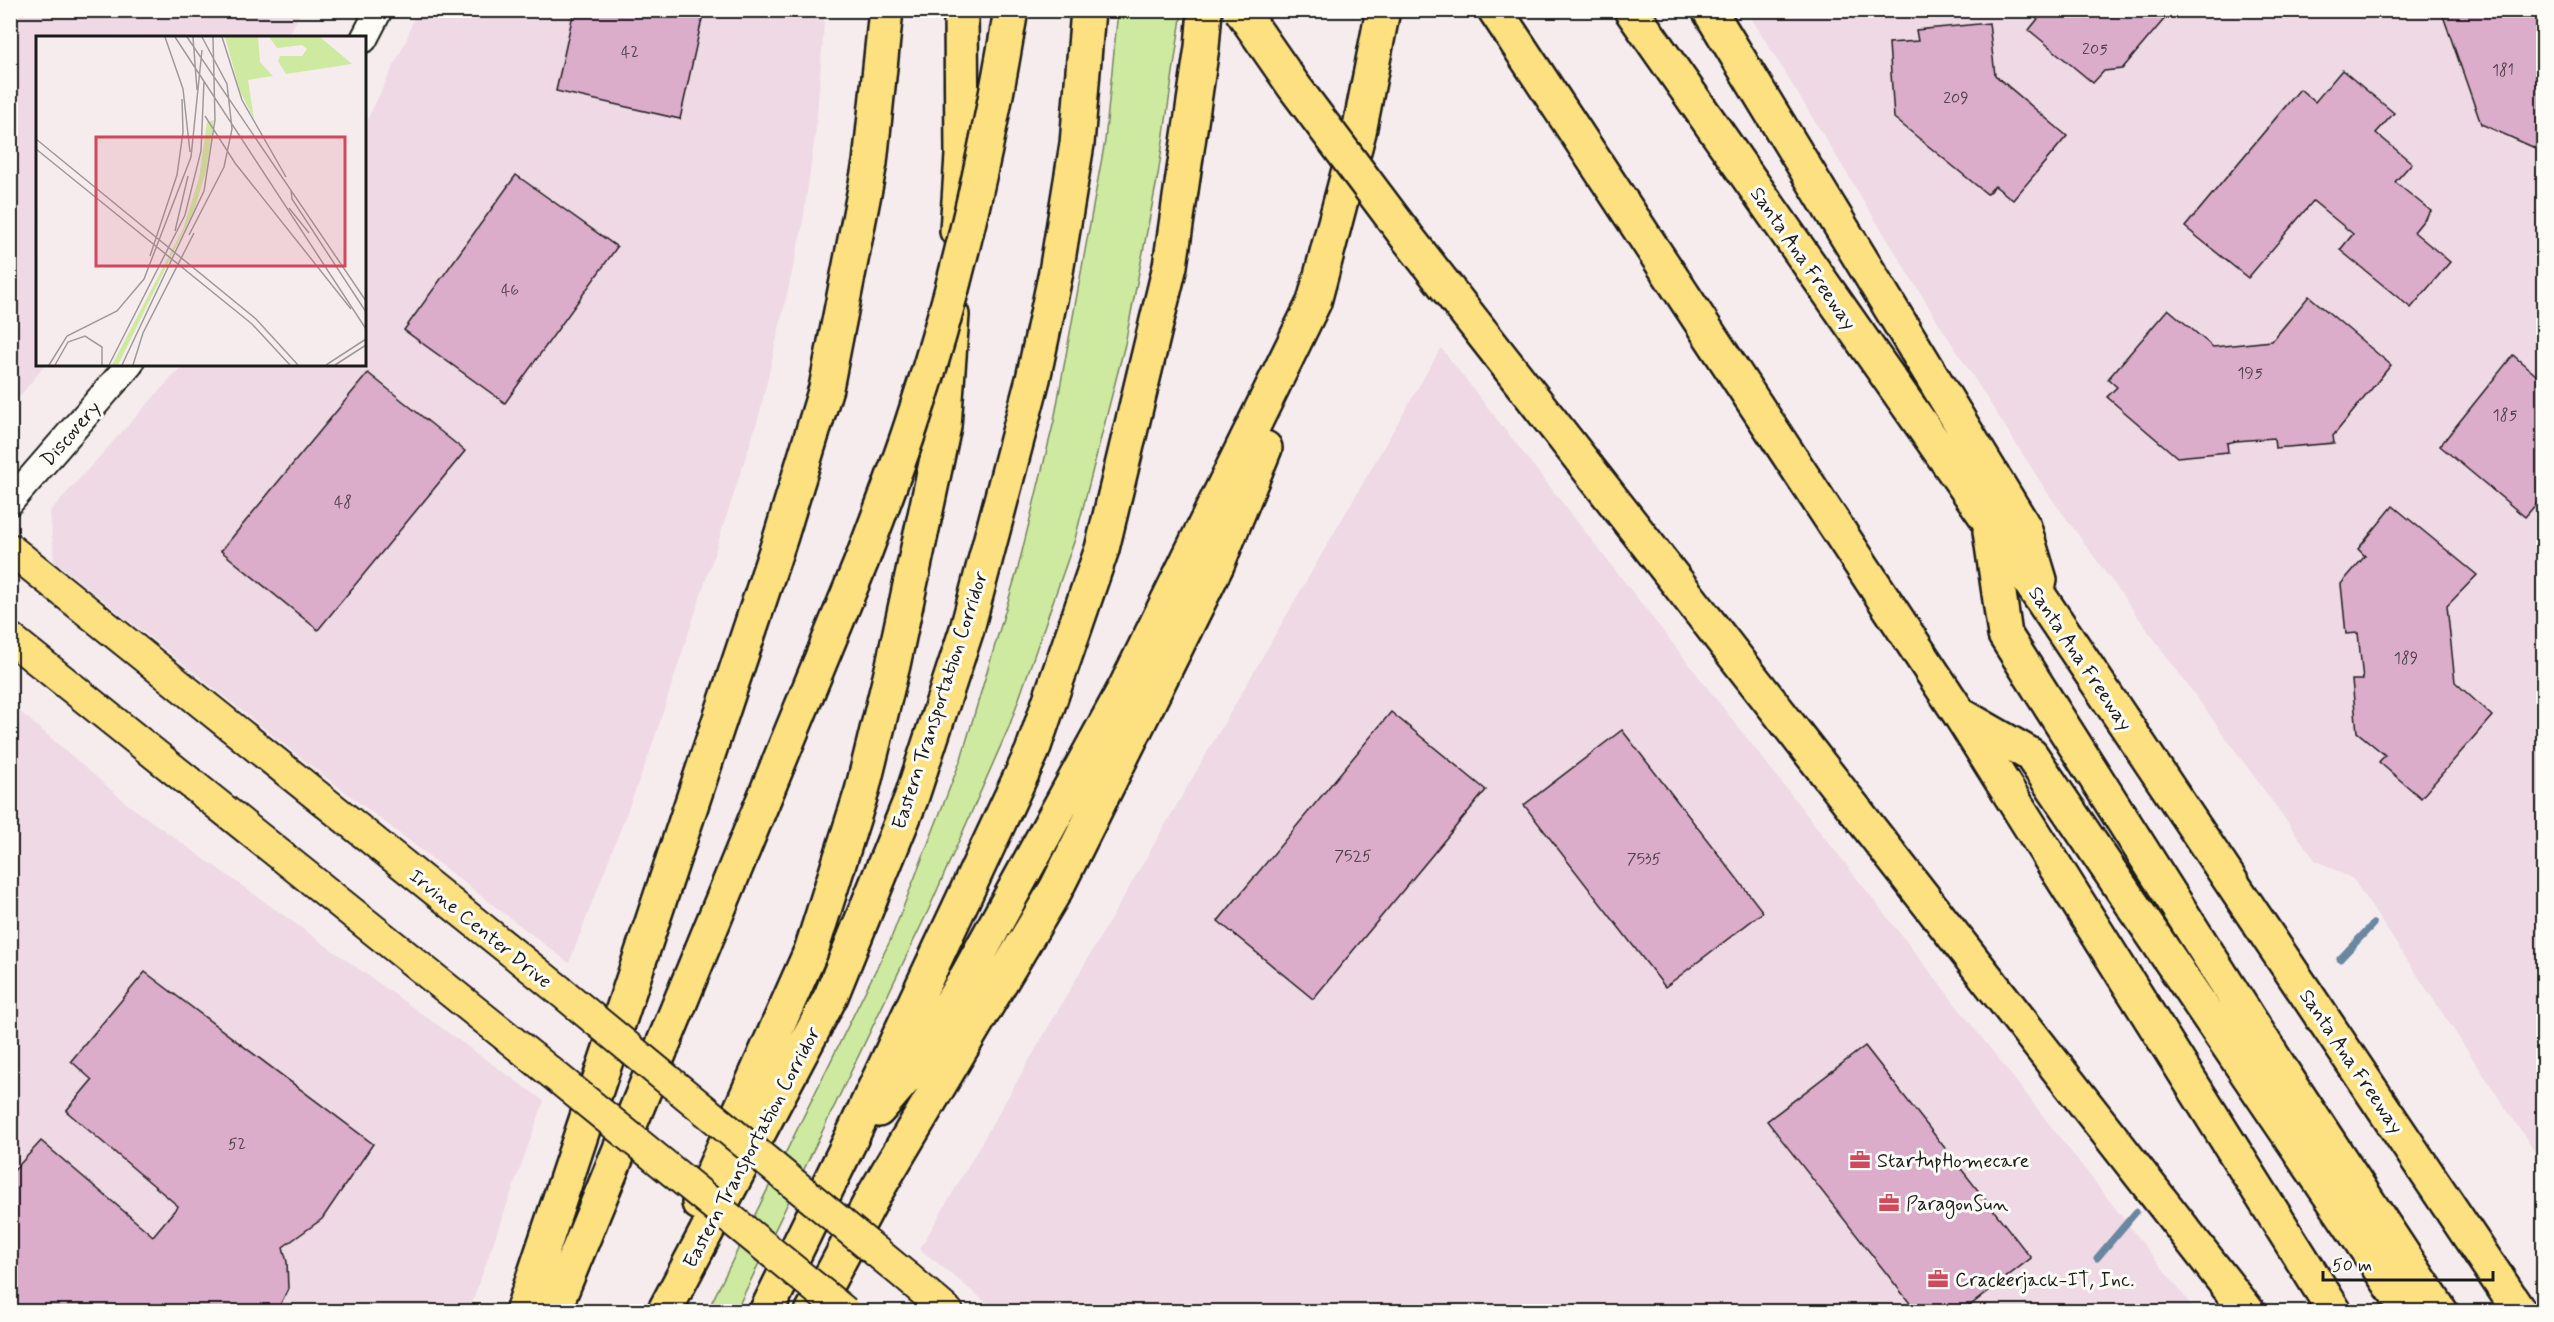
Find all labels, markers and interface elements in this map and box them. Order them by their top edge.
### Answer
inset map [36,36,366,366]
house number: 205 [2082,39,2108,60]
house number: 42 [621,42,639,63]
house number: 181 [2492,60,2514,81]
house number: 209 [1943,88,1969,109]
street label: Santa Ana Freeway [1743,182,1862,336]
house number: 46 [501,280,519,301]
house number: 195 [2237,363,2263,384]
street label: Discovery [35,395,107,473]
house number: 185 [2493,405,2518,426]
house number: 48 [334,492,352,513]
street label: Eastern Transportation Corridor [886,567,995,833]
street label: Santa Ana Freeway [2021,581,2138,736]
house number: 189 [2394,648,2418,669]
house number: 7525 [1334,846,1372,867]
house number: 7535 [1627,849,1661,870]
street label: Irvine Center Drive [403,863,557,995]
street label: Santa Ana Freeway [2292,984,2409,1139]
street label: Eastern Transportation Corridor [677,1022,828,1273]
house number: 52 [228,1134,246,1155]
office icon: StartupHomecare [1848,1148,1872,1172]
place label: StartupHomecare [1877,1148,2029,1175]
office icon: ParagonSun [1877,1191,1901,1215]
place label: ParagonSun [1906,1191,2009,1219]
scale bar [2323,1244,2492,1282]
text: 50 m [2332,1254,2372,1278]
office icon: Crackerjack-IT, Inc. [1926,1267,1950,1291]
place label: Crackerjack-IT, Inc. [1955,1267,2134,1294]

